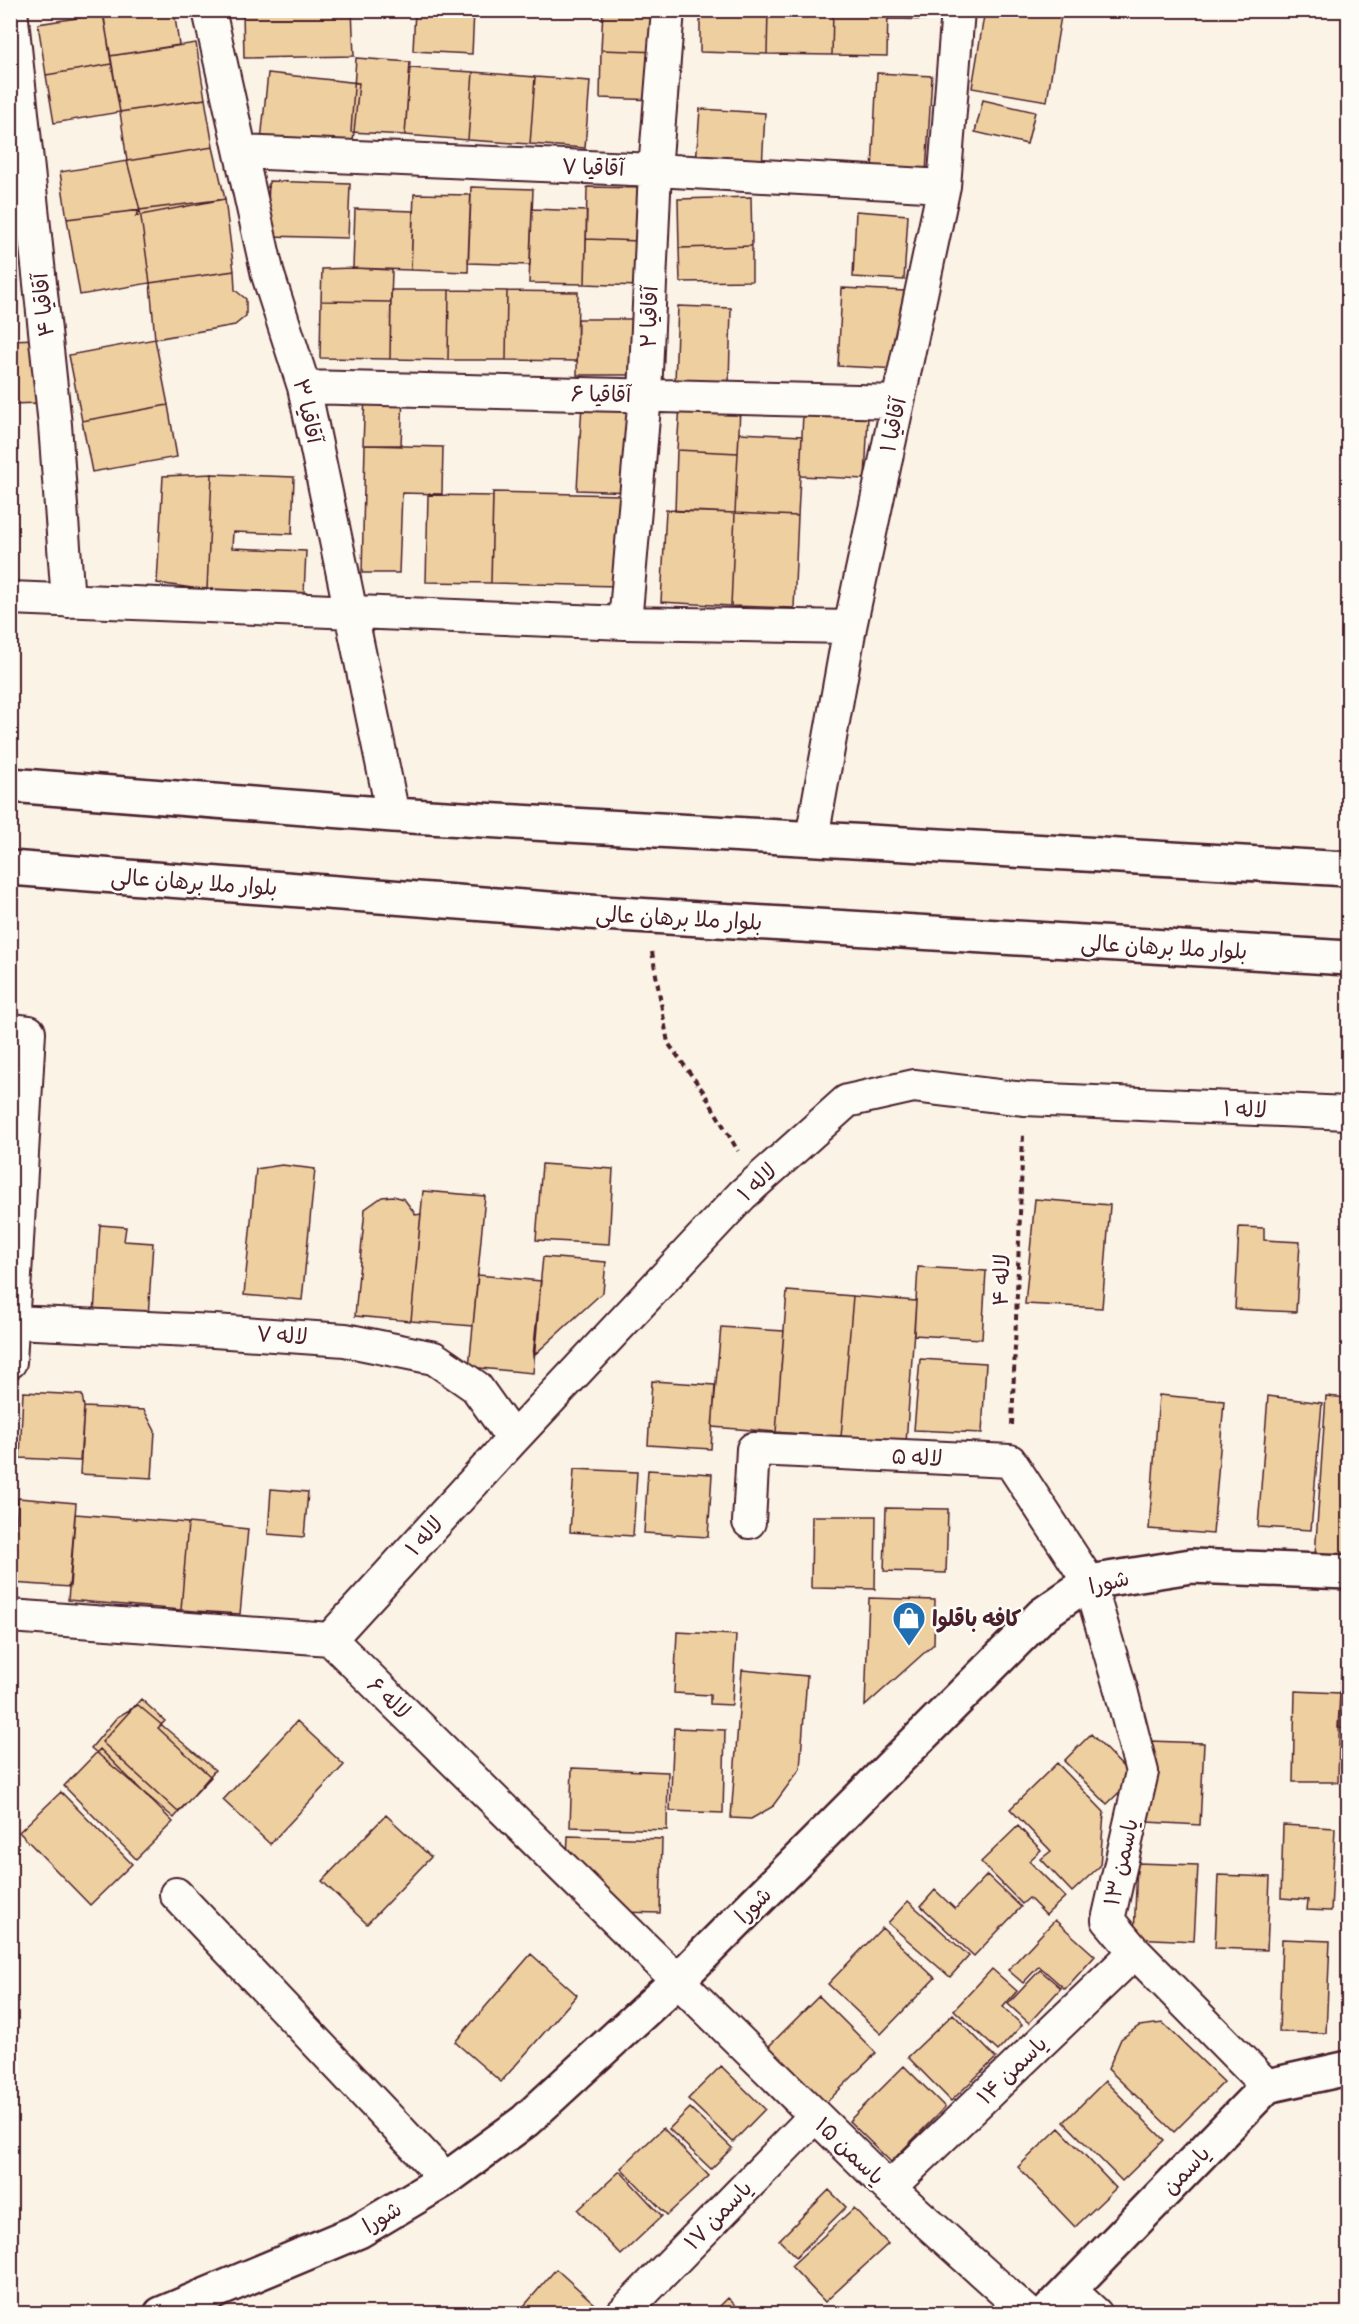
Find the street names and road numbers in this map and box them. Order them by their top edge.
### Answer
street label: آقاقیا ۷ [561,152,626,182]
street label: آقاقیا ۴ [26,270,60,338]
street label: آقاقیا ۲ [634,284,664,349]
street label: آقاقیا ۳ [287,376,329,447]
street label: آقاقیا ۶ [570,380,633,408]
street label: آقاقیا ۱ [874,394,912,455]
street label: بلوار ملا برهان عالی [110,863,278,902]
street label: بلوار ملا برهان عالی [595,900,763,937]
street label: بلوار ملا برهان عالی [1080,929,1248,966]
street label: لاله ۱ [1223,1095,1267,1123]
street label: لاله ۱ [732,1157,782,1207]
street label: لاله ۴ [987,1253,1015,1307]
street label: لاله ۷ [255,1320,309,1350]
street label: لاله ۵ [891,1442,943,1472]
street label: لاله ۱ [399,1511,449,1561]
street label: شورا [1086,1564,1132,1600]
street label: لاله ۶ [362,1671,416,1725]
street label: یاسمن ۱۳ [1098,1816,1144,1908]
street label: شورا [729,1881,777,1929]
street label: یاسمن ۱۴ [971,2030,1053,2110]
street label: یاسمن ۱۵ [810,2111,890,2191]
street label: یاسمن [1156,2140,1216,2200]
street label: یاسمن ۱۷ [678,2175,758,2255]
street label: شورا [358,2195,406,2239]

